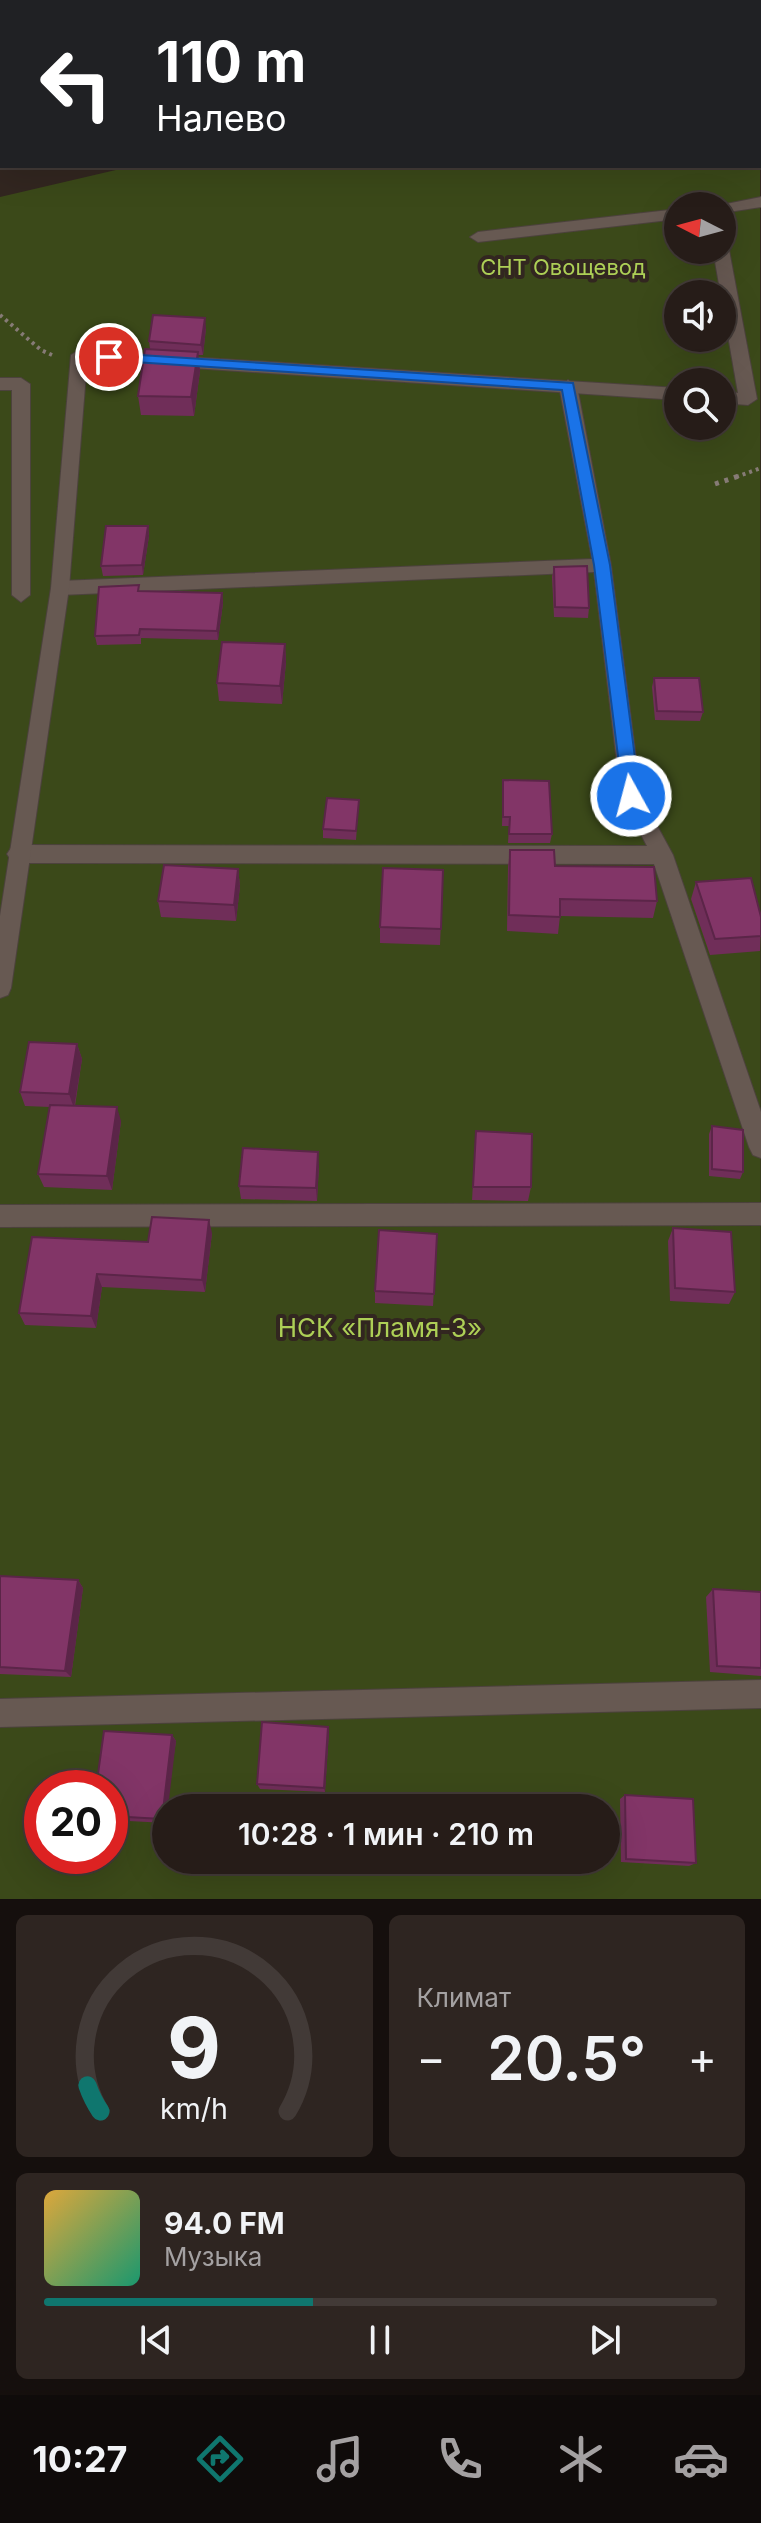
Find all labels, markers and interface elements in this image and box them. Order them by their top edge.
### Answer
text: 110 m [156,28,306,96]
icon: left [24,32,128,136]
text: Налево [156,96,287,140]
north arrow [664,192,736,264]
map controls [664,192,736,440]
park label: СНТ Овощевод [480,254,646,280]
button: sound [664,280,736,352]
pin [75,323,143,391]
icon: arrive [87,335,131,379]
button: search [664,368,736,440]
position arrow [589,754,673,838]
park label: НСК «Пламя-3» [278,1312,482,1343]
speed limit sign: 20 [24,1770,128,1874]
text: 10:28 · 1 мин · 210 m [238,1816,534,1852]
text: Климат [417,1982,511,2013]
text: 9 [167,1997,221,2098]
text: 20.5° [487,2022,646,2094]
text: − [417,2031,446,2085]
text: + [688,2031,717,2085]
text: km/h [160,2091,228,2126]
text: 94.0 FM [164,2205,285,2241]
text: Музыка [164,2241,262,2272]
icon: previous [134,2318,178,2362]
icon: pause [358,2318,402,2362]
icon: next [583,2318,627,2362]
icon: directions [192,2431,248,2487]
icon: music [312,2431,368,2487]
icon: phone [432,2431,488,2487]
icon: climate [553,2431,609,2487]
icon: car [673,2431,729,2487]
text: 10:27 [32,2437,128,2481]

